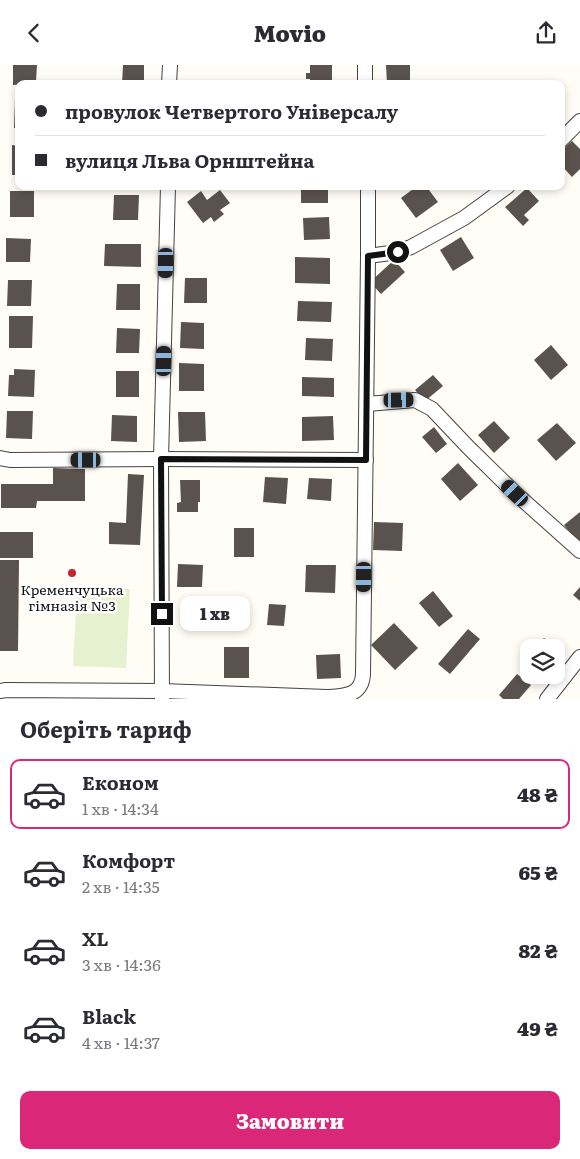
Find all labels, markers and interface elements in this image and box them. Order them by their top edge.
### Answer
text: Movio [254,16,326,49]
icon: back [20,19,48,47]
icon: share [532,19,560,47]
text: провулок Четвертого Універсалу [65,97,398,125]
text: вулиця Льва Орнштейна [65,146,315,174]
route start [387,241,409,263]
car [158,248,173,278]
car [156,346,171,376]
car [383,392,414,408]
car [71,453,101,468]
car [498,477,531,509]
car [356,562,371,592]
marker: Кременчуцька гімназія №3 [66,567,78,579]
place label: Кременчуцька гімназія №3 [21,579,124,615]
callout: 1 хв [180,597,250,631]
text: 1 хв [200,601,230,625]
route end [151,603,173,625]
map controls [520,639,565,684]
button: layers [520,639,565,684]
text: Оберіть тариф [20,712,192,745]
text: Економ [82,768,159,796]
icon: car [22,772,67,817]
text: 48 ₴ [517,780,558,808]
text: 1 хв · 14:34 [82,796,159,820]
text: Комфорт [82,846,175,874]
icon: car [22,850,67,895]
text: 65 ₴ [518,858,558,886]
text: 2 хв · 14:35 [82,874,160,898]
text: XL [82,924,109,952]
icon: car [22,928,67,973]
text: 82 ₴ [519,936,558,964]
text: 3 хв · 14:36 [82,952,161,976]
text: Black [82,1002,136,1030]
icon: car [22,1006,67,1051]
text: 49 ₴ [517,1014,558,1042]
text: 4 хв · 14:37 [82,1030,160,1054]
button: Замовити [20,1091,560,1149]

